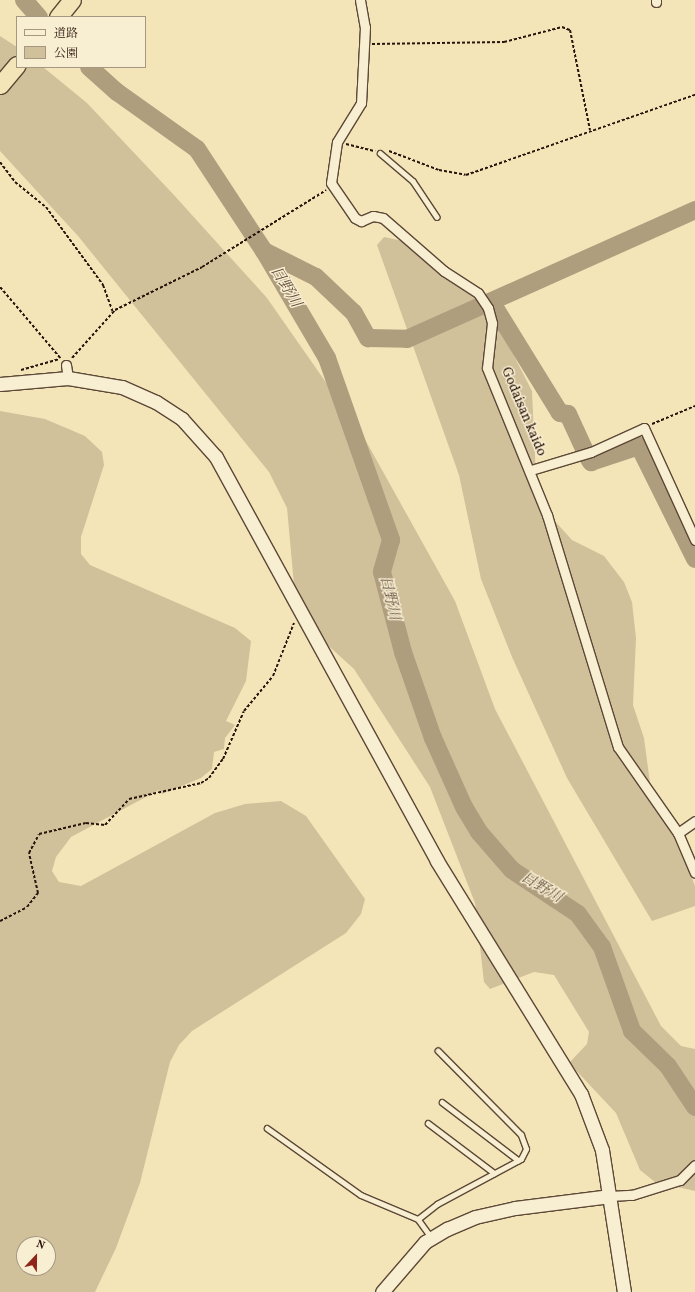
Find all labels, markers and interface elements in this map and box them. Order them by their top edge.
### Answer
legend [16,16,146,68]
text: 道路 [54,26,78,42]
text: 公園 [54,46,78,62]
water label: 日野川 [266,263,304,311]
street label: Godaisan kaido [497,365,549,459]
water label: 日野川 [375,574,403,622]
water label: 日野川 [517,869,565,907]
north arrow [16,1236,56,1276]
text: N [34,1237,47,1254]

